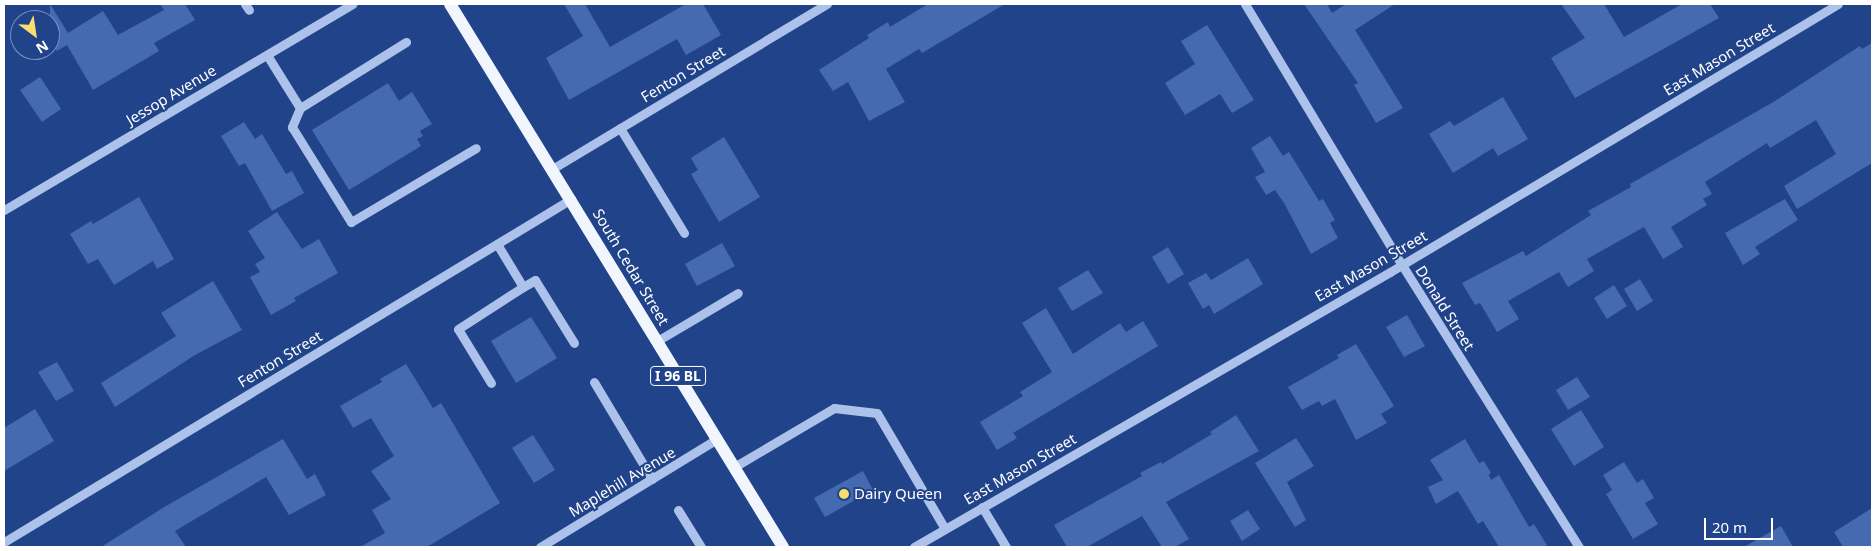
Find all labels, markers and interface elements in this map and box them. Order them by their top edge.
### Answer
north arrow [10,10,60,60]
street label: East Mason Street [1660,19,1778,99]
text: N [33,36,52,59]
street label: Fenton Street [638,42,728,106]
street label: Jessop Avenue [123,61,219,129]
street label: South Cedar Street [589,205,673,329]
street label: East Mason Street [1312,227,1430,305]
street label: Donald Street [1412,262,1478,354]
street label: Fenton Street [235,327,325,391]
road number: I 96 BL [649,364,707,388]
street label: East Mason Street [961,430,1079,508]
street label: Maplehill Avenue [565,443,679,521]
place label: Dairy Queen [854,485,942,503]
marker: Dairy Queen [838,488,850,500]
scale bar [1706,508,1775,540]
text: 20 m [1712,517,1747,537]

